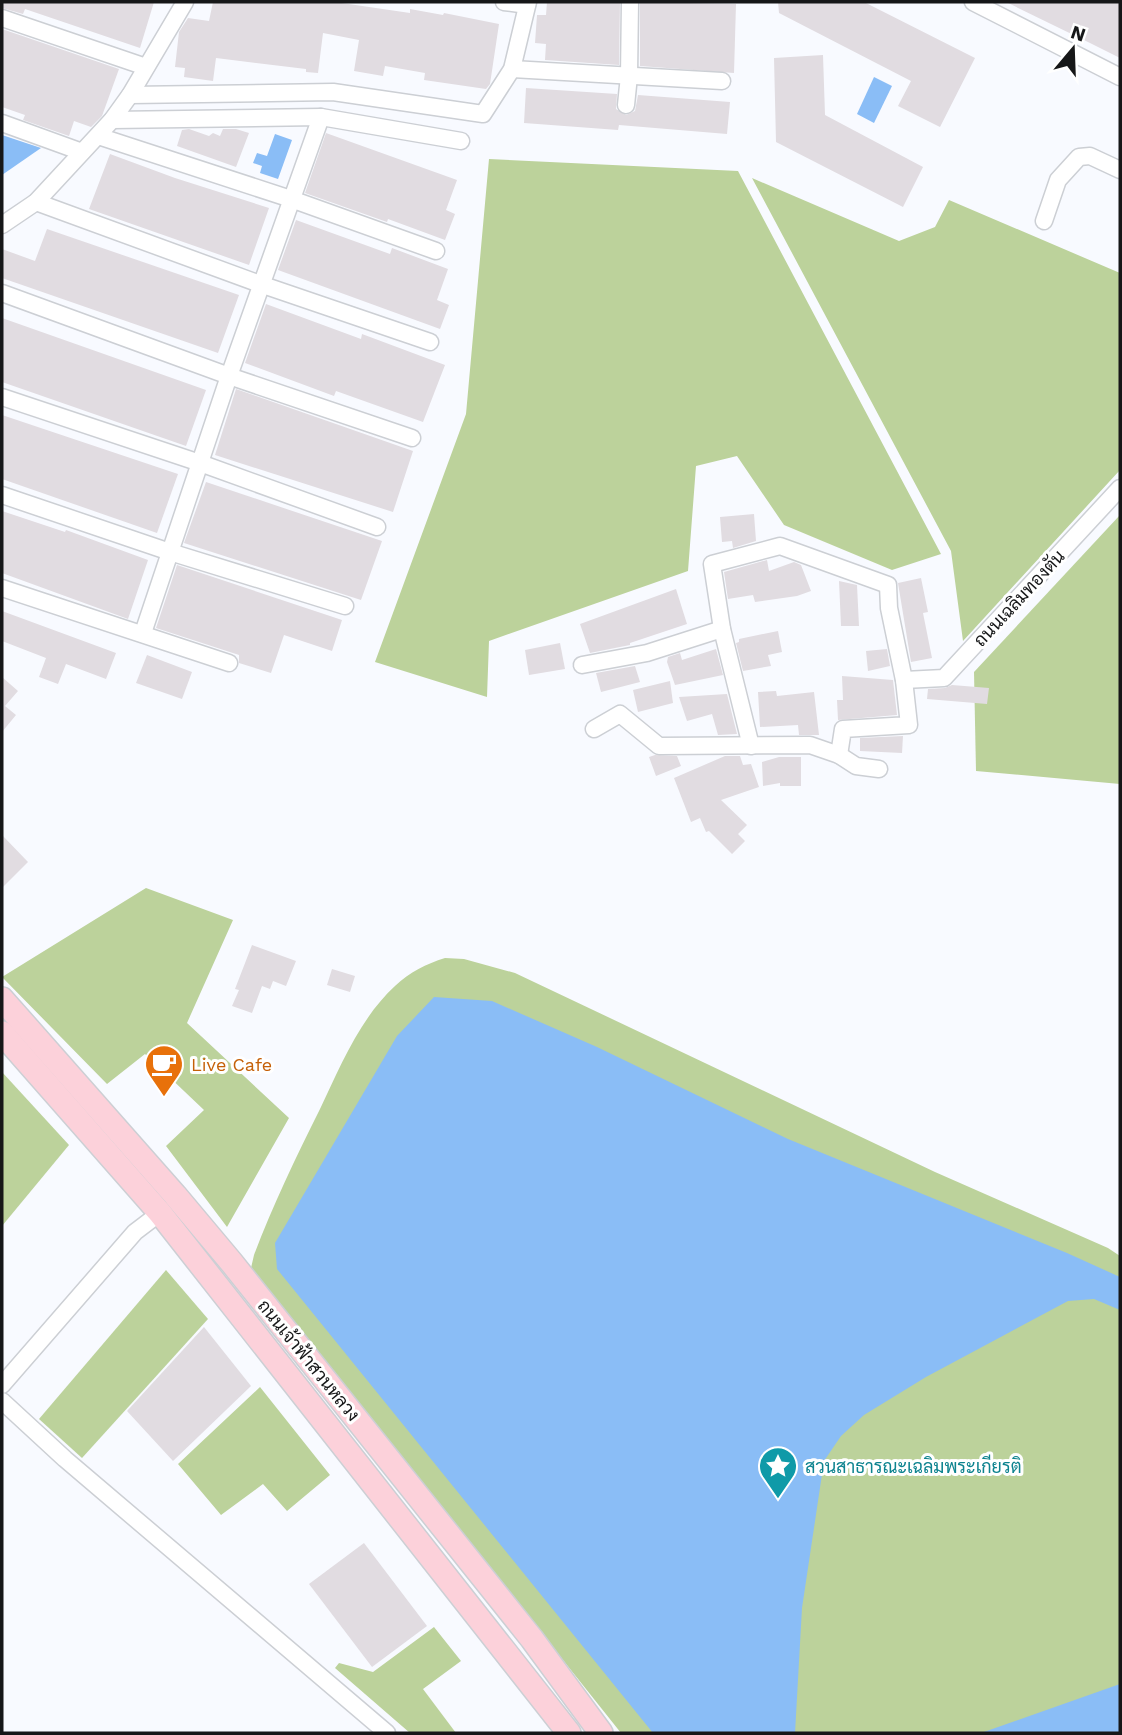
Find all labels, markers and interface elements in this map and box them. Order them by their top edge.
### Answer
north arrow [1038,14,1108,84]
text: N [1068,20,1089,47]
street label: ถนนเฉลิมทองตัน [969,546,1069,650]
cafe icon: Live Cafe [143,1043,185,1098]
place label: Live Cafe [191,1054,272,1075]
street label: ถนนเจ้าฟ้าสวนหลวง [254,1295,365,1425]
place icon: สวนสาธารณะเฉลิมพระเกียรติ [757,1445,799,1500]
place label: สวนสาธารณะเฉลิมพระเกียรติ [805,1454,1022,1477]

